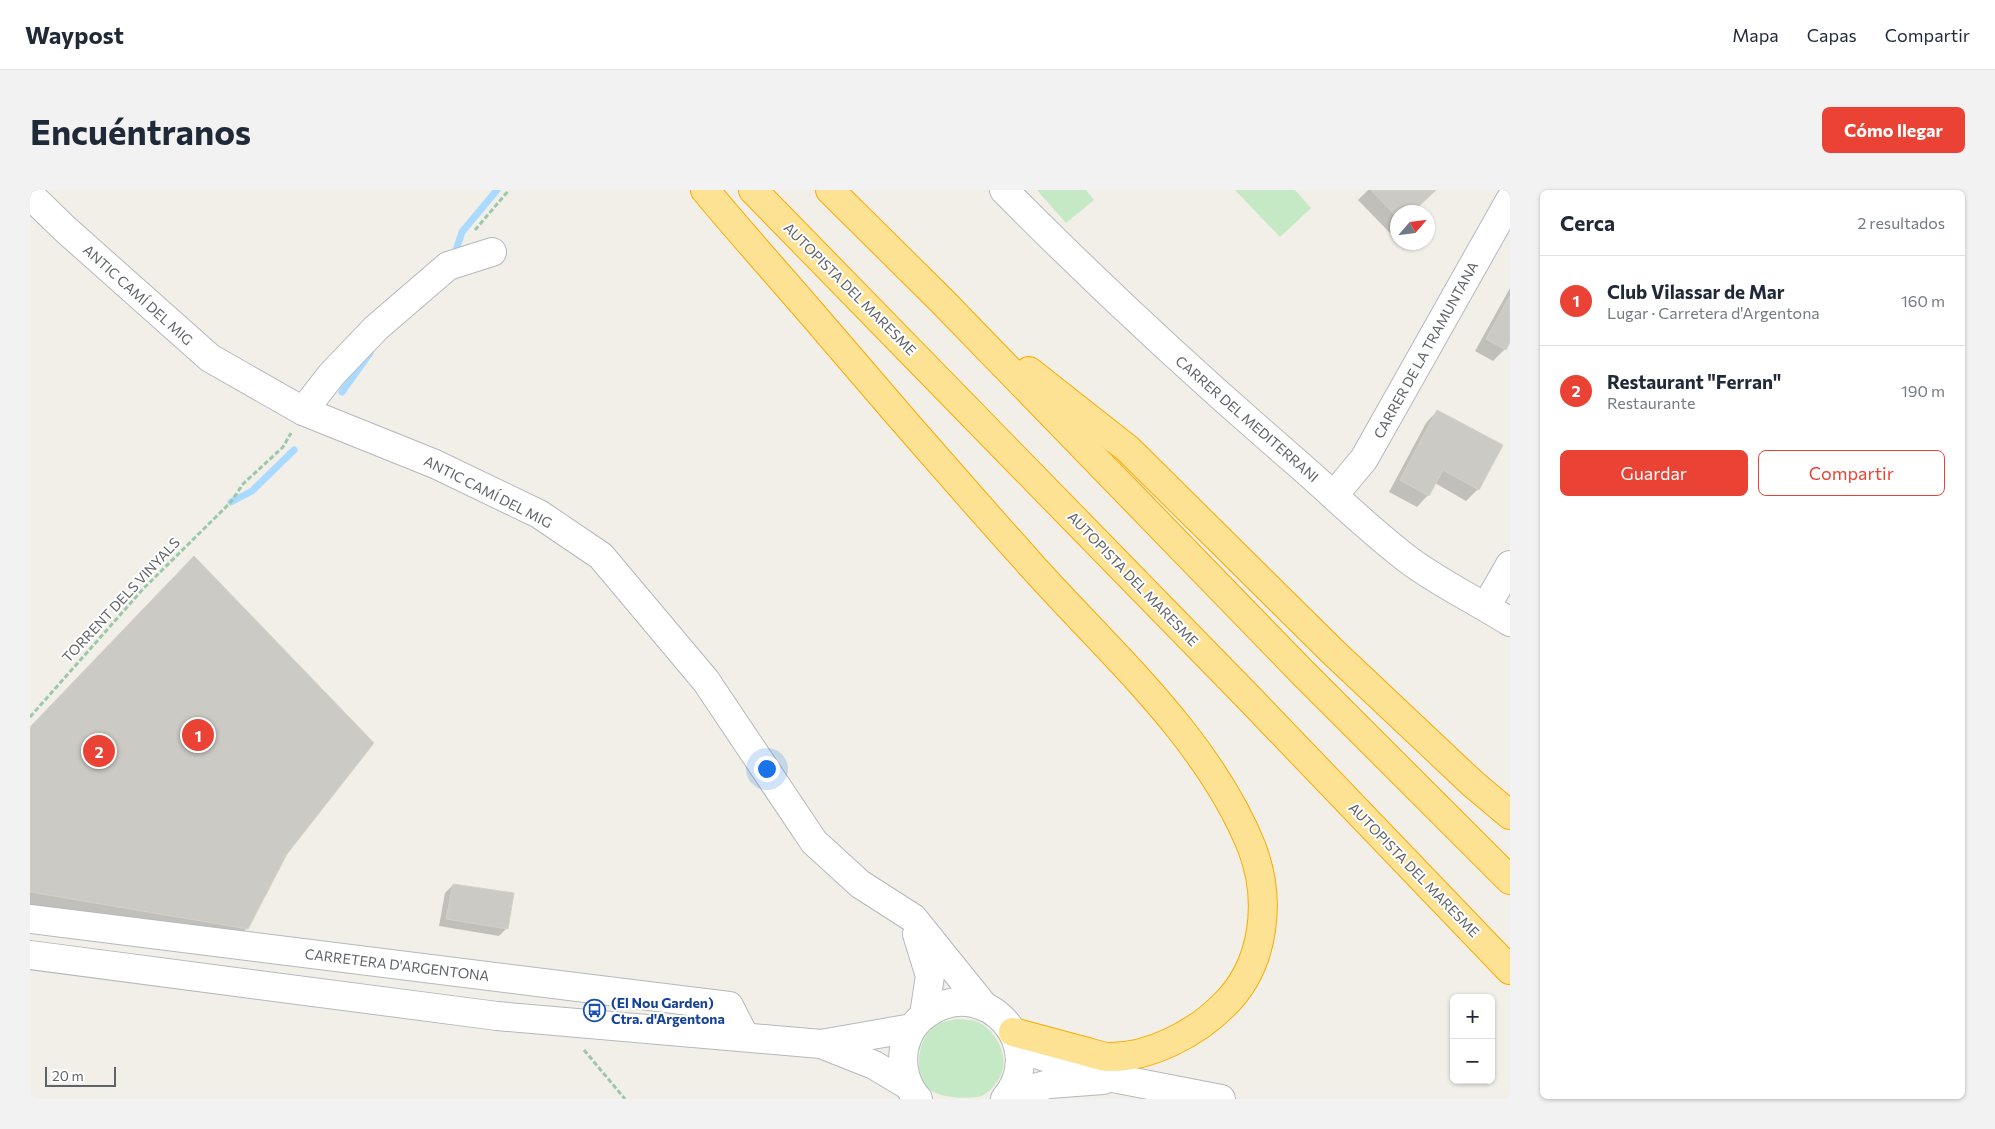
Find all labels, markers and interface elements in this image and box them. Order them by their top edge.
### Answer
text: Waypost [25,20,124,49]
text: Mapa [1732,24,1779,46]
text: Capas [1807,24,1857,46]
text: Compartir [1885,24,1970,46]
button: Cómo llegar [1822,107,1965,153]
text: Encuéntranos [30,109,251,152]
north arrow [1390,205,1435,250]
text: Cerca [1560,210,1615,235]
text: 2 resultados [1857,213,1945,232]
street label: AUTOPISTA DEL MARESME [781,219,920,358]
street label: ANTIC CAMÍ DEL MIG [80,241,197,348]
street label: CARRER DE LA TRAMUNTANA [1370,258,1482,441]
text: Club Vilassar de Mar [1607,280,1785,303]
text: 1 [1572,291,1580,310]
text: 160 m [1901,291,1945,310]
text: Lugar · Carretera d'Argentona [1607,303,1820,322]
street label: CARRER DEL MEDITERRANI [1172,352,1322,485]
text: Restaurant "Ferran" [1607,370,1781,393]
text: 2 [1571,381,1581,400]
text: 190 m [1901,381,1945,400]
text: Restaurante [1607,393,1695,412]
button: Guardar [1560,450,1748,496]
button: Compartir [1758,450,1945,496]
street label: ANTIC CAMÍ DEL MIG [421,452,555,531]
street label: AUTOPISTA DEL MARESME [1065,508,1202,649]
street label: TORRENT DELS VINYALS [58,534,183,666]
pin: 1 [182,716,214,754]
pin: 2 [83,732,115,770]
your location [754,756,780,782]
street label: AUTOPISTA DEL MARESME [1346,799,1483,940]
street label: CARRETERA D'ARGENTONA [304,945,491,984]
place label: (El Nou Garden) Ctra. d'Argentona [611,994,725,1027]
map controls [1450,994,1495,1084]
button: + [1450,994,1495,1039]
bus stop icon: (El Nou Garden) Ctra. d'Argentona [583,999,607,1023]
button: − [1450,1039,1495,1084]
scale bar [45,1064,116,1087]
text: 20 m [52,1067,84,1084]

